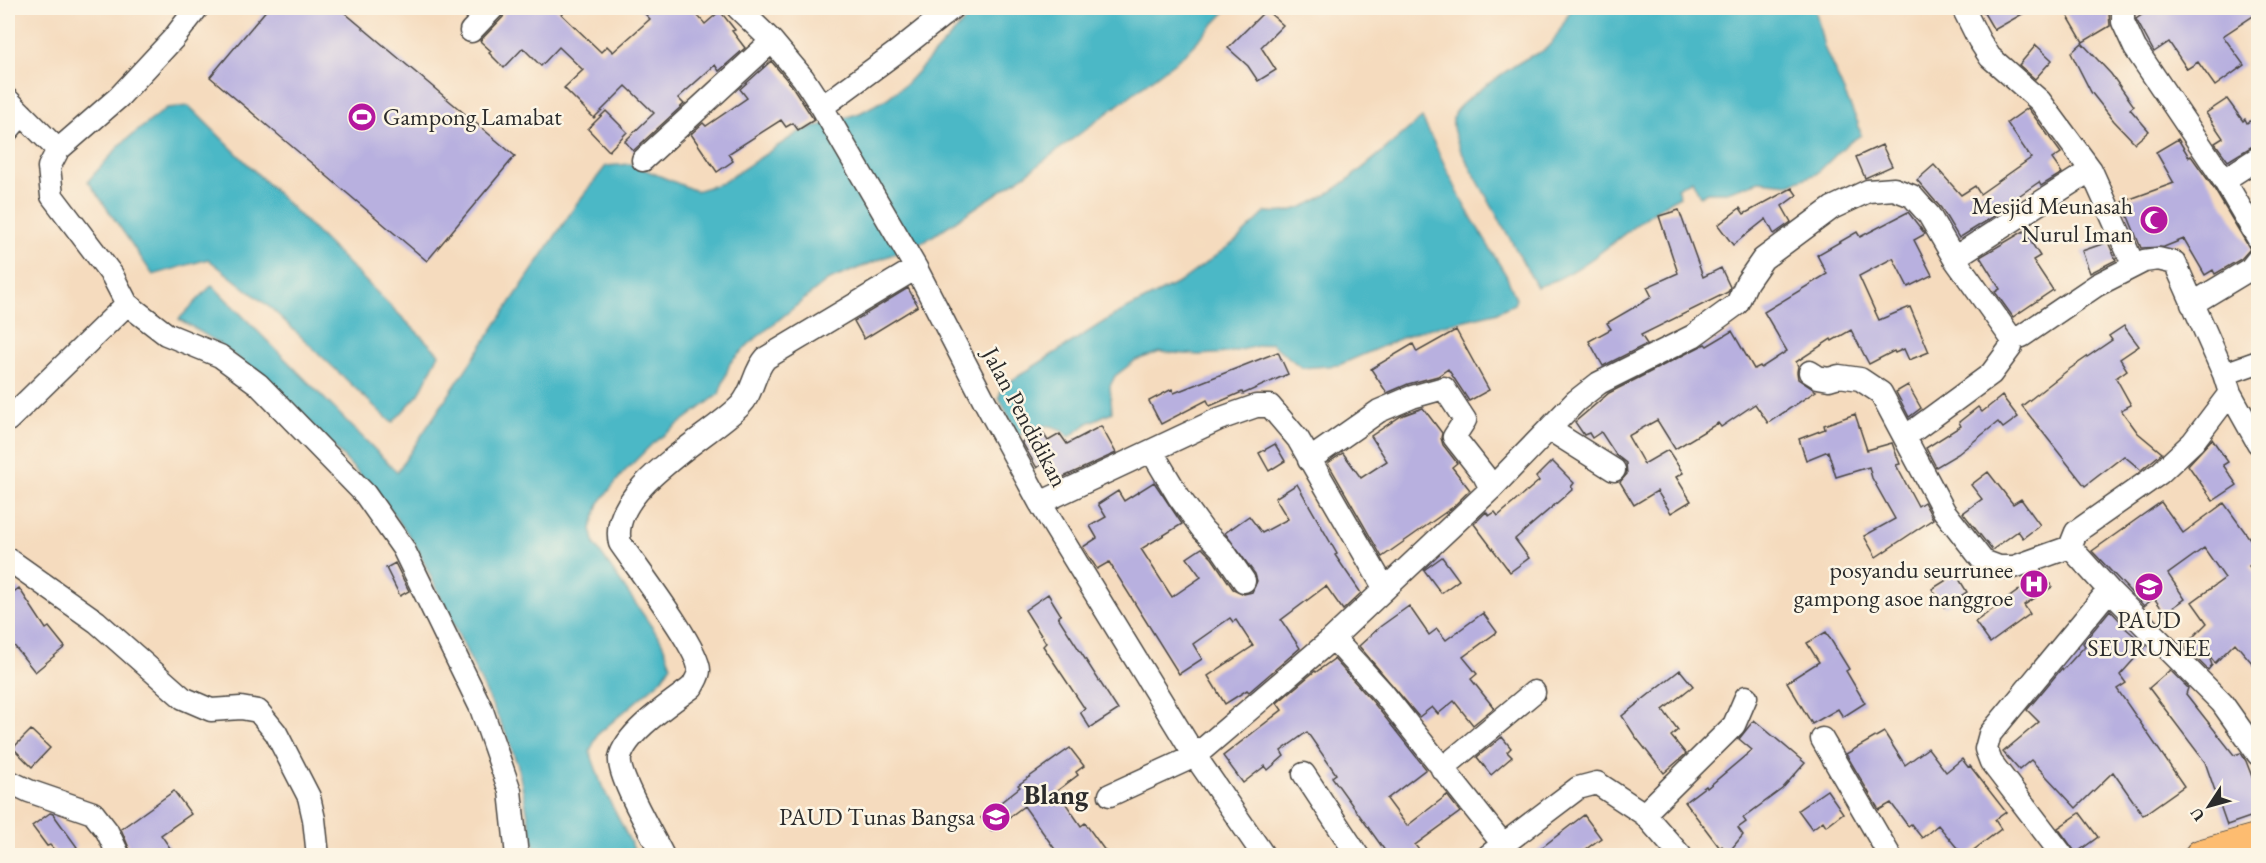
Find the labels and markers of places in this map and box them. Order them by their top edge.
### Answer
sports icon: Gampong Lamabat [346,101,378,133]
place label: Gampong Lamabat [383,101,562,132]
place label: Mesjid Meunasah Nurul Iman [1971,190,2133,249]
mosque icon: Mesjid Meunasah Nurul Iman [2138,204,2170,236]
place label: posyandu seurrunee gampong asoe nanggroe [1794,554,2013,613]
hospital icon: posyandu seurrunee gampong asoe nanggroe [2018,568,2050,600]
school or university icon: PAUD SEURUNEE [2133,571,2165,603]
place label: PAUD SEURUNEE [2087,604,2211,663]
place label: PAUD Tunas Bangsa [779,801,975,832]
school or university icon: PAUD Tunas Bangsa [980,801,1012,833]

